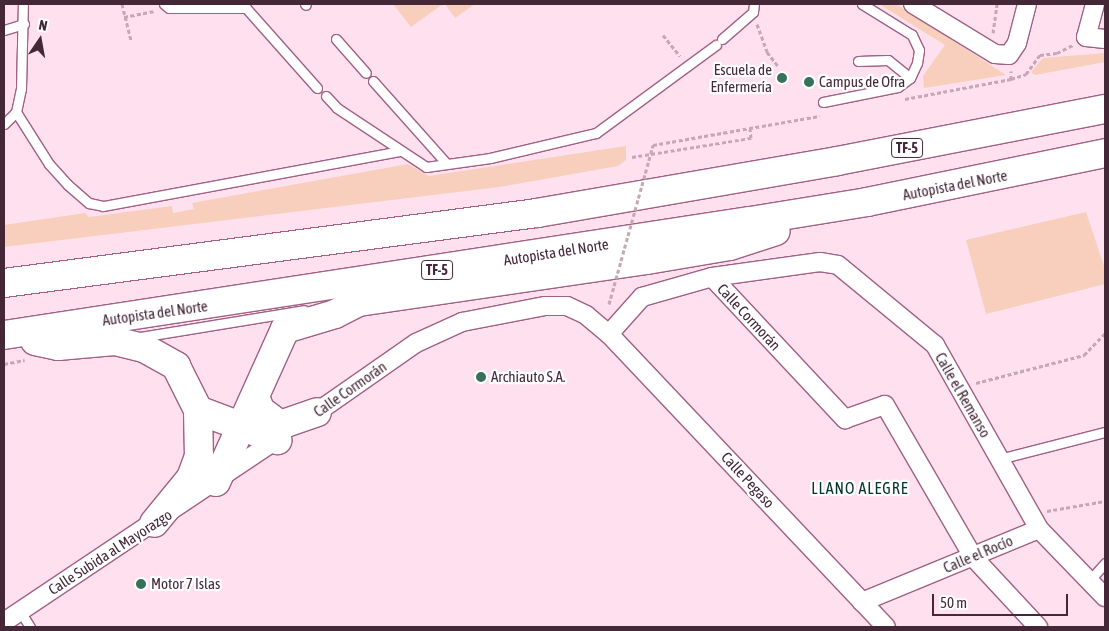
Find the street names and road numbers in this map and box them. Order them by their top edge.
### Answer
road number: TF-5 [891,136,923,160]
street label: Autopista del Norte [901,166,1009,204]
street label: Autopista del Norte [502,235,610,269]
road number: TF-5 [421,258,453,282]
street label: Calle Cormorán [713,280,785,354]
street label: Autopista del Norte [101,297,209,329]
street label: Calle el Remanso [931,349,995,441]
street label: Calle Cormorán [310,357,390,421]
street label: Calle Pegaso [718,448,778,512]
street label: Calle Subida al Mayorazgo [45,505,175,599]
street label: Calle el Rocío [941,531,1015,577]

